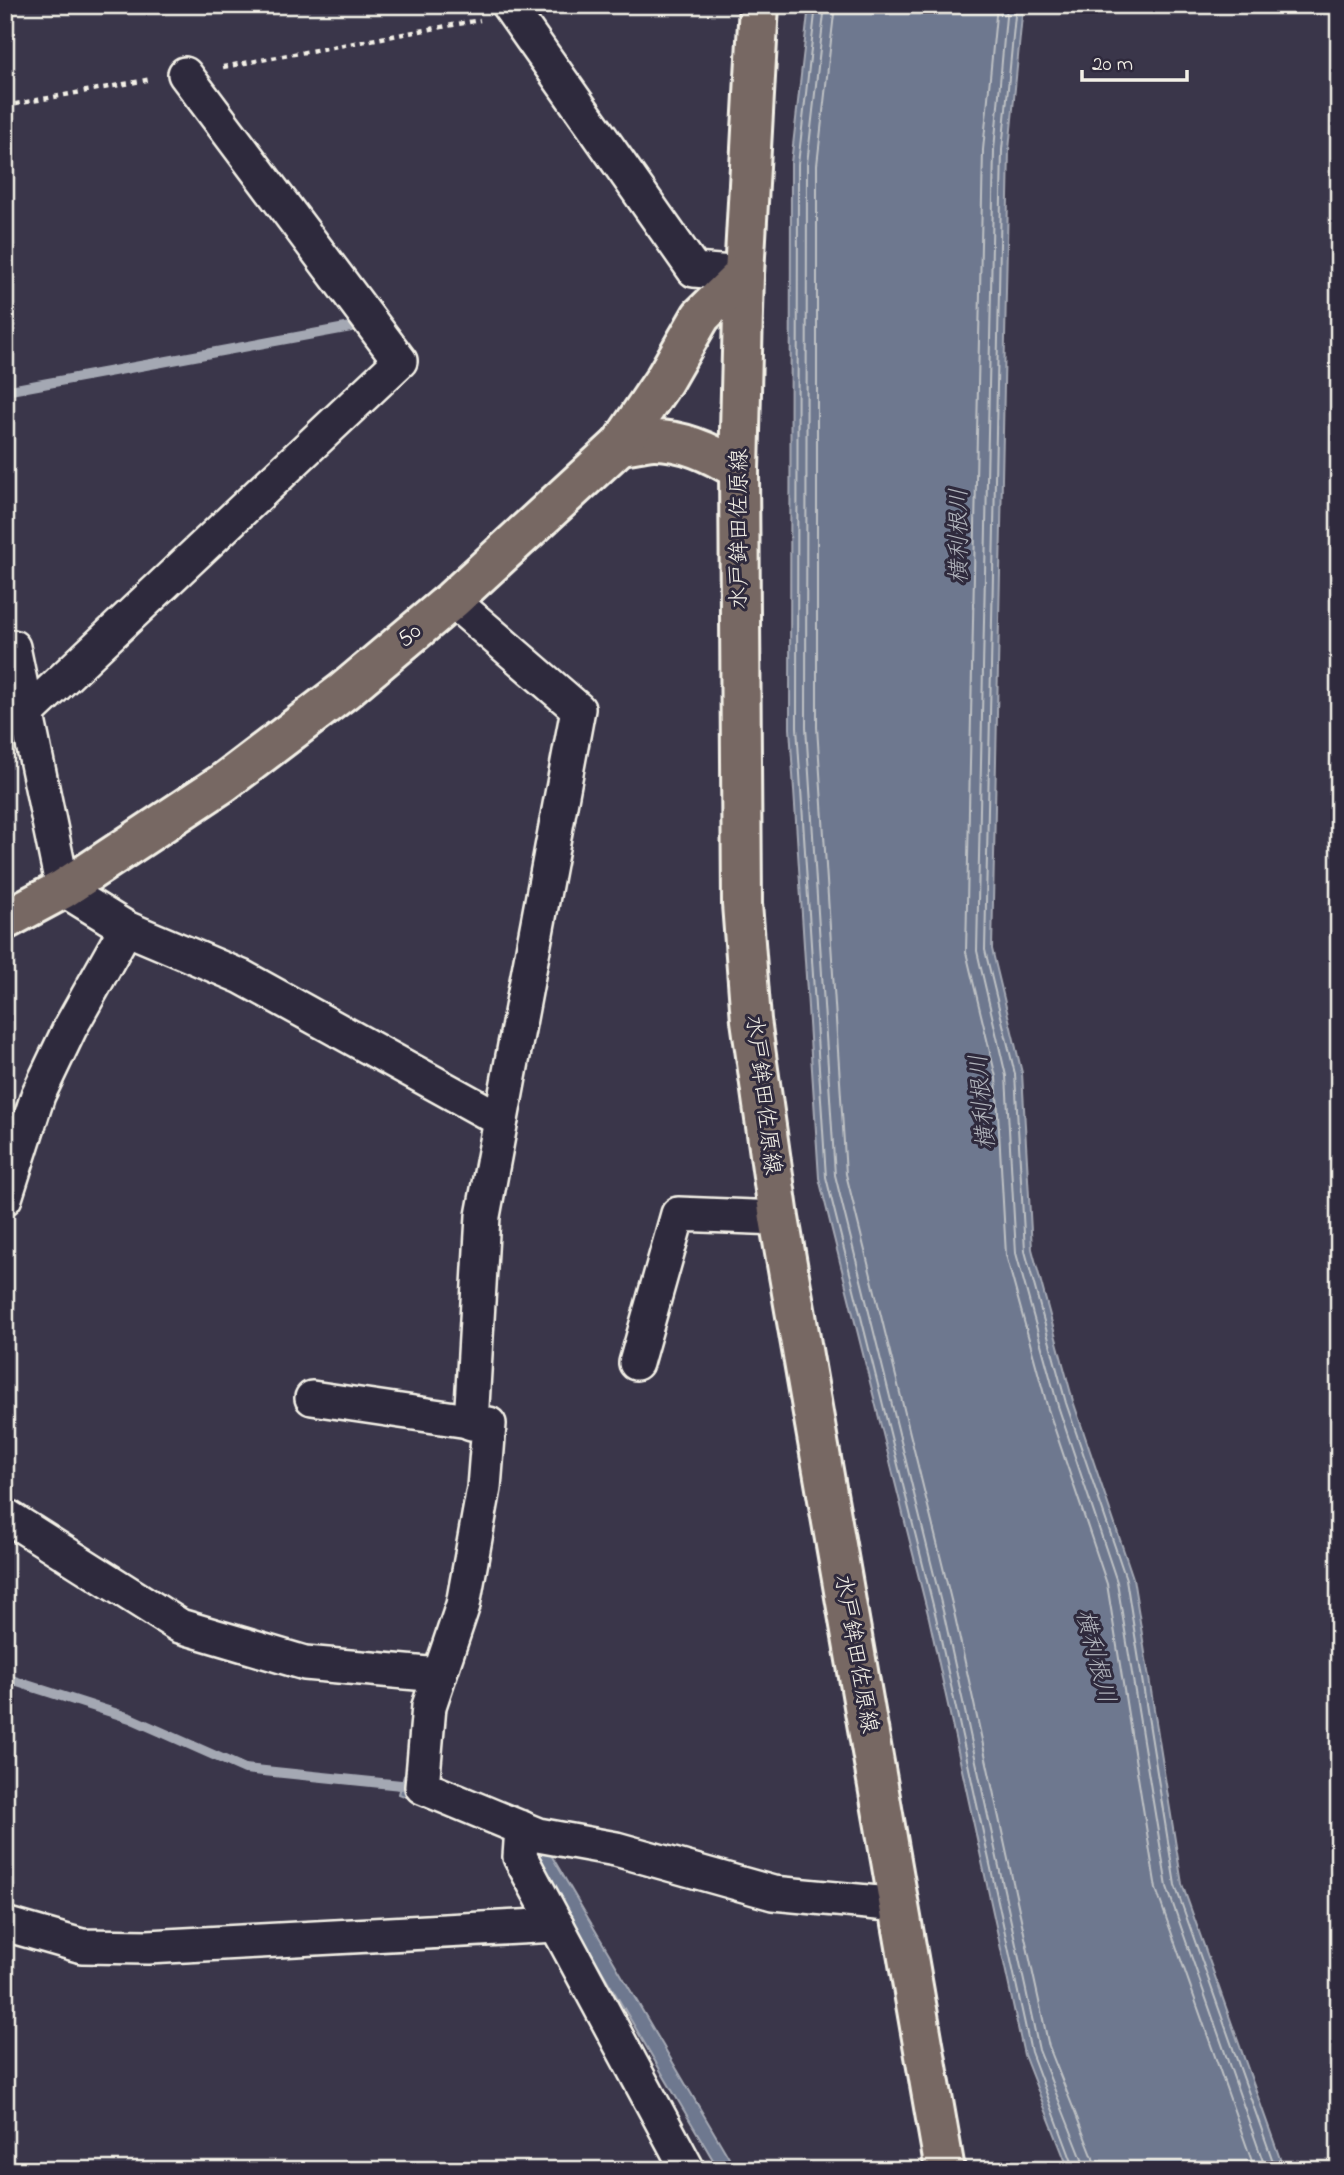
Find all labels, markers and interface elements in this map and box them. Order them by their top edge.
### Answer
scale bar [1082,38,1186,82]
text: 20 m [1092,50,1133,80]
street label: 水戸鉾田佐原線 [724,449,757,610]
water label: 横利根川 [943,488,978,584]
street label: 50 [391,616,429,656]
street label: 水戸鉾田佐原線 [736,1013,788,1177]
water label: 横利根川 [962,1053,1006,1151]
street label: 水戸鉾田佐原線 [825,1572,885,1736]
water label: 横利根川 [1065,1606,1123,1708]

